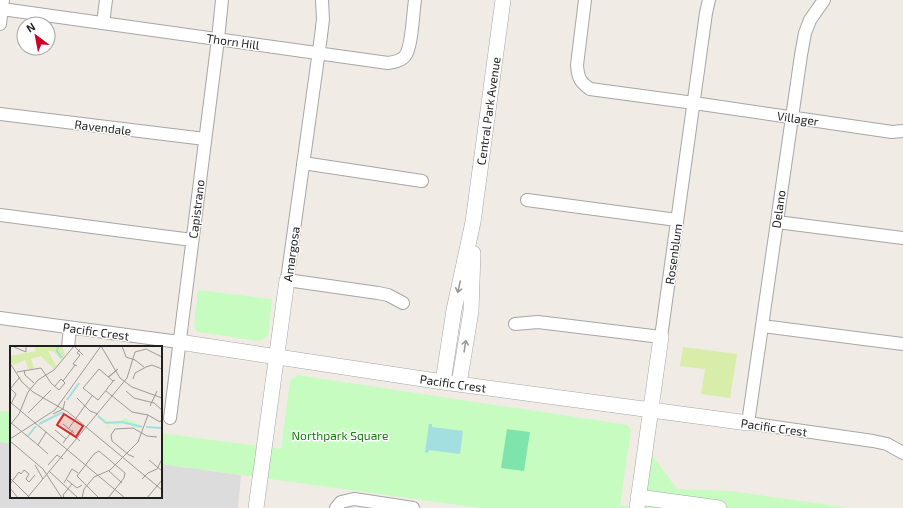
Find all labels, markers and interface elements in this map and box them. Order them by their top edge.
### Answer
north arrow [16,16,56,56]
text: N [24,19,37,35]
street label: Thorn Hill [206,30,261,52]
street label: Central Park Avenue [473,56,503,166]
street label: Villager [776,108,820,128]
street label: Ravendale [74,117,132,137]
street label: Capistrano [185,179,207,239]
street label: Delano [768,189,788,229]
street label: Rosenblum [662,223,684,285]
street label: Amargosa [280,226,302,282]
one-way arrow [454,280,462,293]
street label: Pacific Crest [62,319,131,343]
one-way arrow [461,339,469,352]
inset map [10,346,162,498]
street label: Pacific Crest [419,371,488,395]
street label: Pacific Crest [740,415,809,439]
park label: Northpark Square [292,428,388,442]

